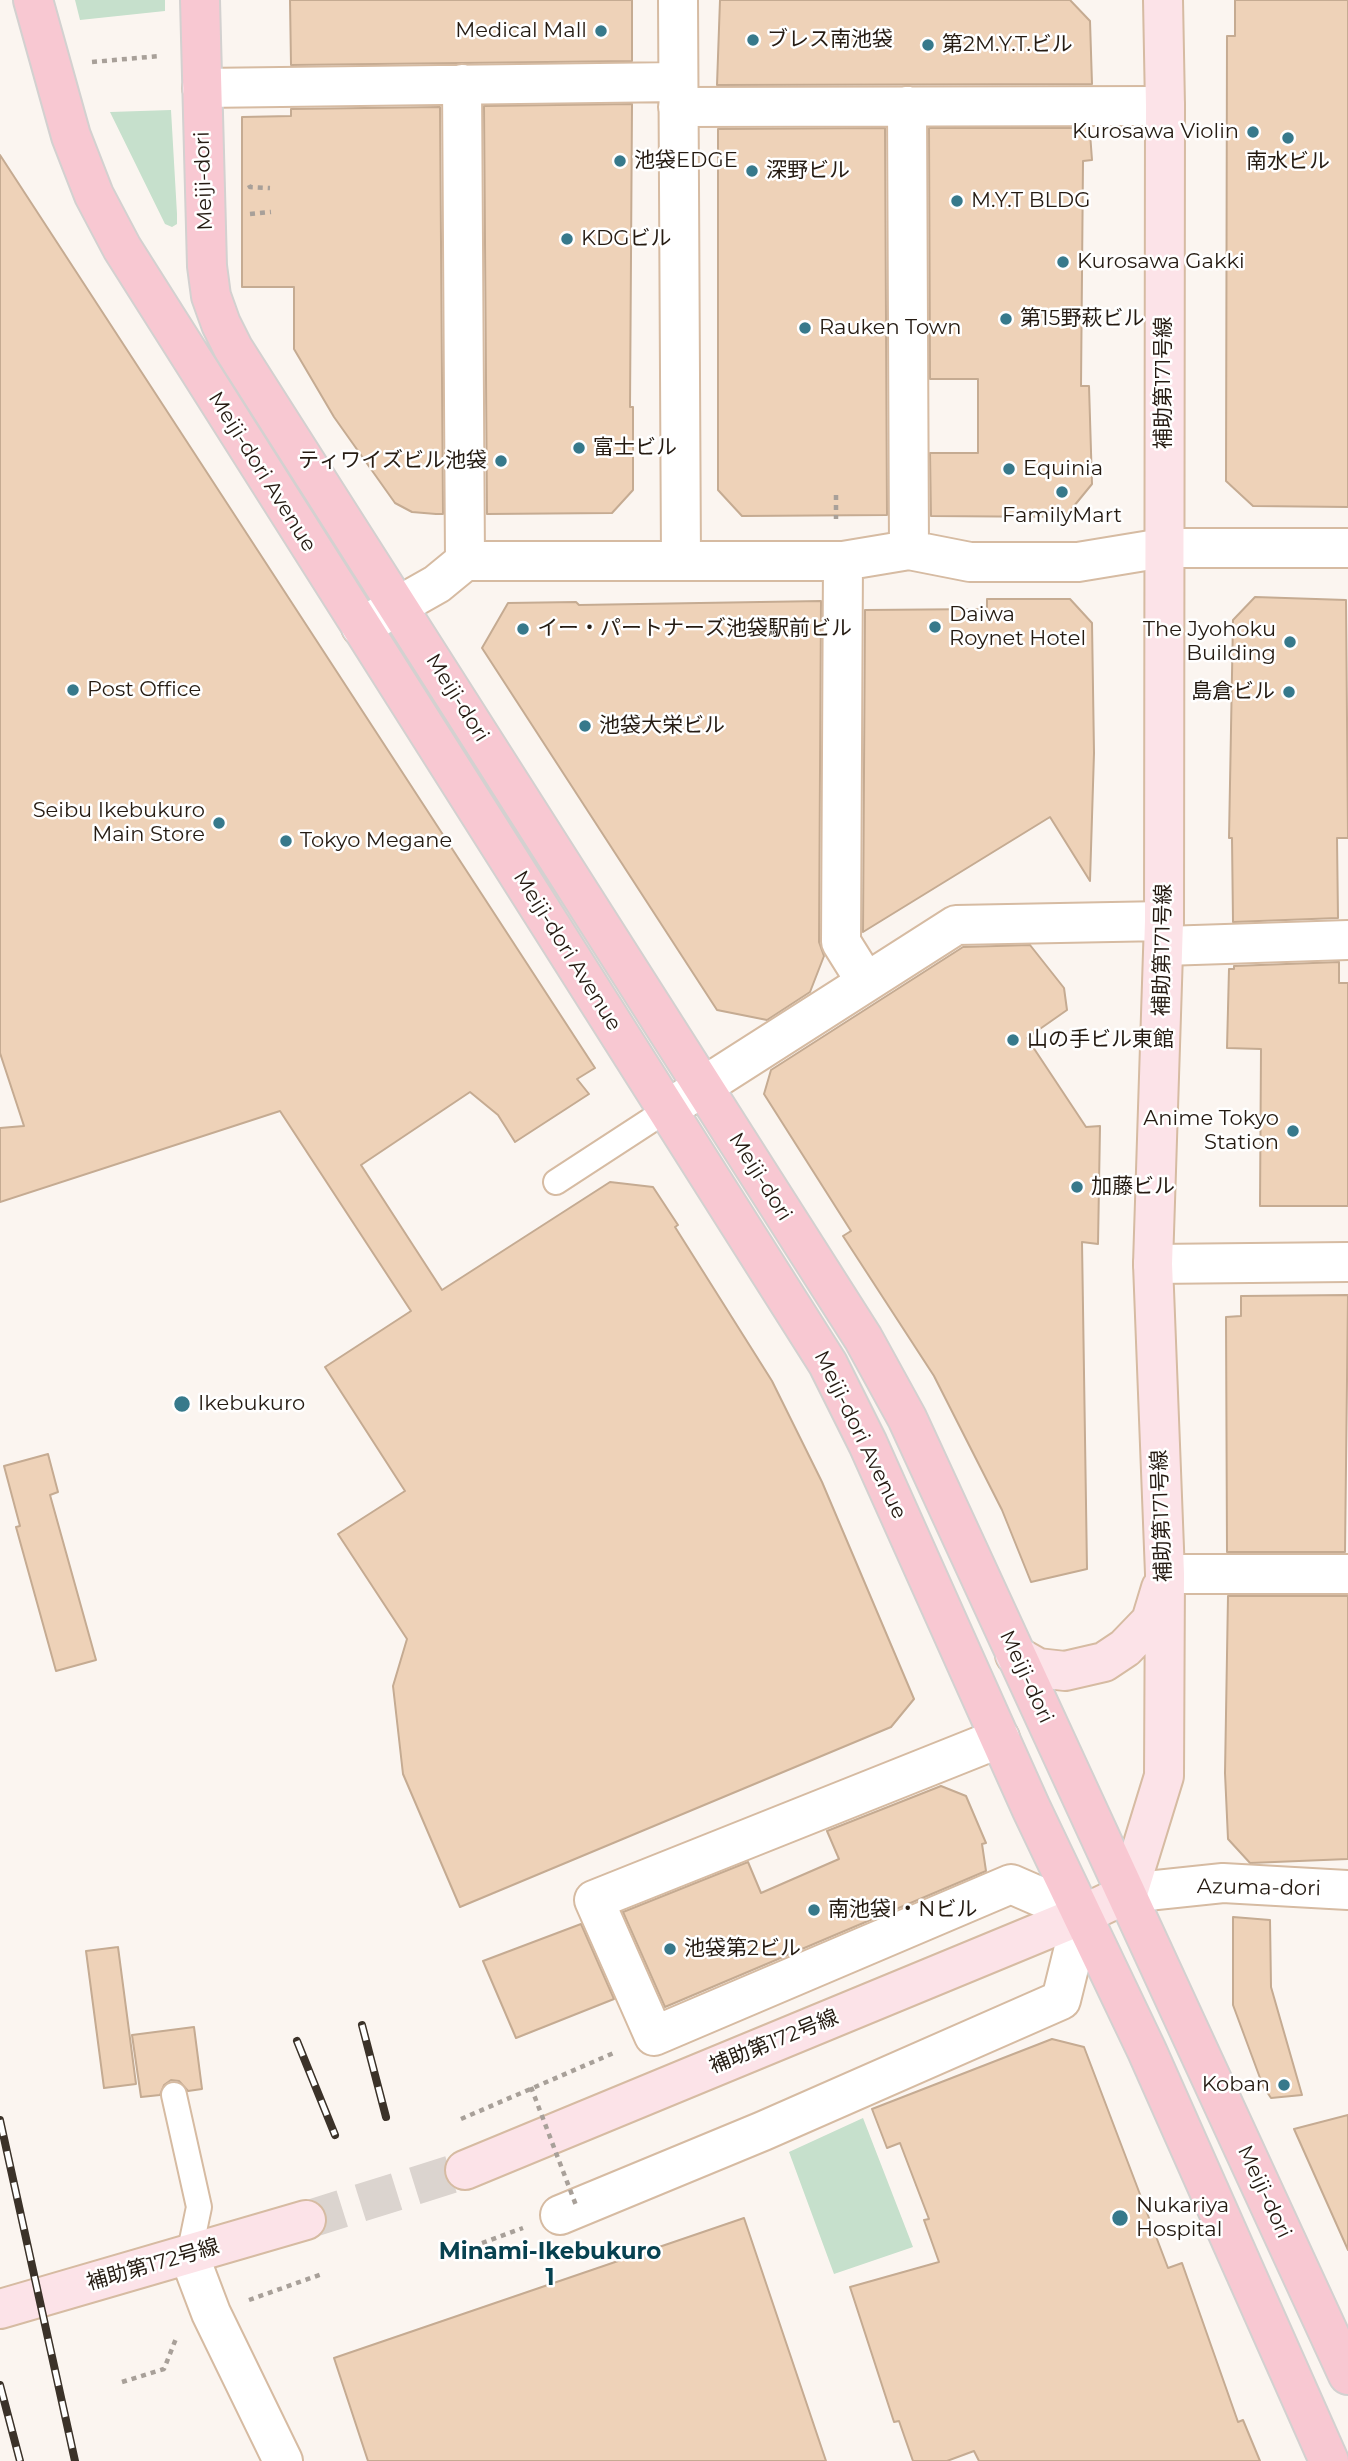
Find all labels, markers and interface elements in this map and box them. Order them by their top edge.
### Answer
place label: Medical Mall [455,18,587,44]
marker: Medical Mall [593,23,609,39]
place label: ブレス南池袋 [767,27,893,53]
marker: ブレス南池袋 [745,32,761,48]
place label: 第2M.Y.T.ビル [942,32,1073,58]
marker: 第2M.Y.T.ビル [920,37,936,53]
place label: Kurosawa Violin [1072,119,1239,145]
marker: Kurosawa Violin [1245,124,1261,140]
marker: 南水ビル [1280,130,1296,146]
street label: Meiji-dori [190,131,218,231]
place label: 池袋EDGE [634,148,738,174]
place label: 南水ビル [1246,149,1330,175]
marker: 池袋EDGE [612,153,628,169]
place label: 深野ビル [766,158,850,184]
marker: 深野ビル [744,163,760,179]
place label: M.Y.T BLDG [971,188,1090,214]
marker: M.Y.T BLDG [949,193,965,209]
place label: KDGビル [581,226,672,252]
marker: KDGビル [559,231,575,247]
place label: Kurosawa Gakki [1077,249,1245,275]
marker: Kurosawa Gakki [1055,254,1071,270]
place label: 第15野萩ビル [1020,306,1144,332]
marker: 第15野萩ビル [998,311,1014,327]
place label: Rauken Town [819,315,961,341]
street label: 補助第171号線 [1151,317,1177,449]
marker: Rauken Town [797,320,813,336]
street label: Meiji-dori Avenue [203,387,321,557]
place label: 富士ビル [593,435,677,461]
marker: 富士ビル [571,440,587,456]
place label: ティワイズビル池袋 [298,448,487,474]
marker: ティワイズビル池袋 [493,453,509,469]
place label: Equinia [1023,456,1103,482]
marker: Equinia [1001,461,1017,477]
marker: FamilyMart [1054,484,1070,500]
place label: FamilyMart [1002,503,1122,529]
place label: Daiwa Roynet Hotel [949,602,1086,652]
place label: イー・パートナーズ池袋駅前ビル [537,616,852,642]
place label: The Jyohoku Building [1143,617,1276,667]
marker: Daiwa Roynet Hotel [927,619,943,635]
marker: イー・パートナーズ池袋駅前ビル [515,621,531,637]
marker: The Jyohoku Building [1282,634,1298,650]
street label: Meiji-dori [420,649,494,747]
place label: Post Office [87,677,201,703]
place label: 島倉ビル [1191,679,1275,705]
marker: Post Office [65,682,81,698]
marker: 島倉ビル [1281,684,1297,700]
place label: 池袋大栄ビル [599,713,725,739]
marker: 池袋大栄ビル [577,718,593,734]
place label: Seibu Ikebukuro Main Store [33,798,205,848]
marker: Seibu Ikebukuro Main Store [211,815,227,831]
place label: Tokyo Megane [300,828,452,854]
marker: Tokyo Megane [278,833,294,849]
street label: Meiji-dori Avenue [508,866,626,1036]
street label: 補助第171号線 [1149,883,1177,1017]
place label: 山の手ビル東館 [1027,1027,1174,1053]
marker: 山の手ビル東館 [1005,1032,1021,1048]
place label: Anime Tokyo Station [1143,1106,1279,1156]
marker: Anime Tokyo Station [1285,1123,1301,1139]
street label: Meiji-dori [723,1128,797,1226]
place label: 加藤ビル [1091,1174,1175,1200]
marker: 加藤ビル [1069,1179,1085,1195]
street label: Meiji-dori Avenue [808,1347,912,1523]
place label: Ikebukuro [198,1391,305,1417]
marker: Ikebukuro [172,1394,192,1414]
street label: 補助第171号線 [1147,1449,1177,1583]
street label: Meiji-dori [994,1627,1058,1727]
street label: Azuma-dori [1197,1874,1321,1902]
place label: 南池袋I・Nビル [828,1897,977,1923]
marker: 南池袋I・Nビル [806,1902,822,1918]
place label: 池袋第2ビル [684,1936,801,1962]
marker: 池袋第2ビル [662,1941,678,1957]
street label: 補助第172号線 [706,2005,842,2079]
place label: Koban [1202,2072,1270,2098]
marker: Koban [1276,2077,1292,2093]
street label: Meiji-dori [1232,2142,1296,2242]
place label: Nukariya Hospital [1136,2193,1229,2243]
marker: Nukariya Hospital [1110,2208,1130,2228]
street label: 補助第172号線 [84,2234,222,2296]
district label: Minami-Ikebukuro 1 [439,2238,661,2292]

